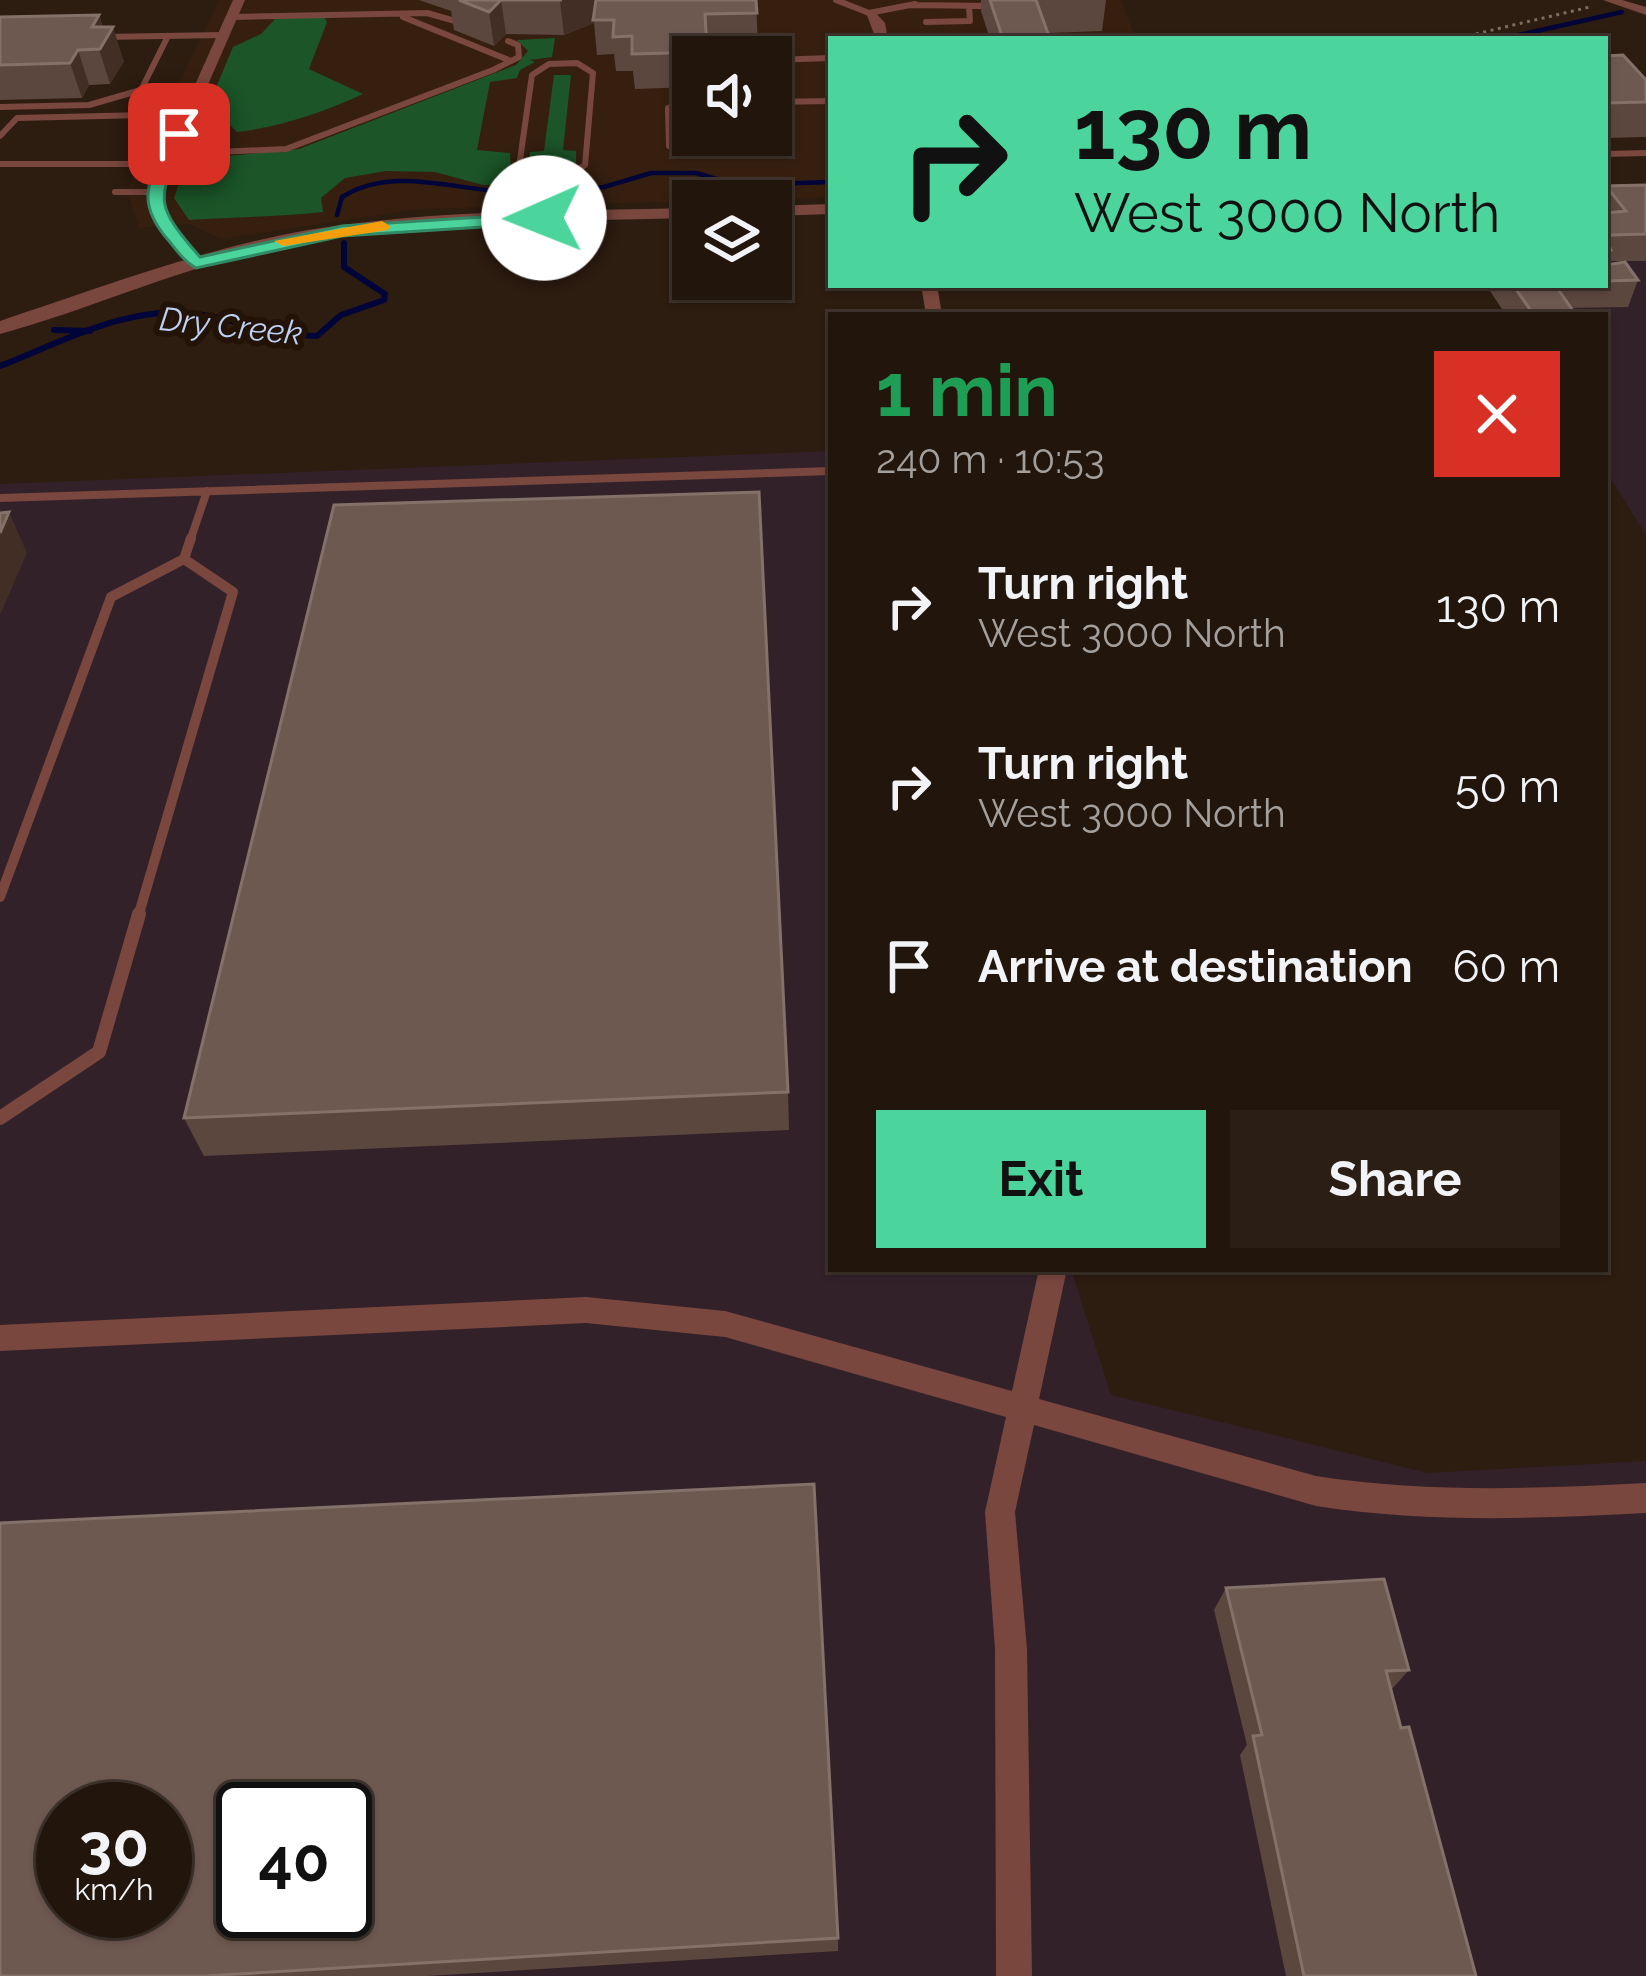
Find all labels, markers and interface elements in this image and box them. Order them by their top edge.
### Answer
map controls [672,36,792,300]
button: sound [672,36,792,156]
text: 130 m [1074,80,1312,179]
pin [128,83,230,185]
icon: right [876,84,1032,240]
icon: arrive [146,101,212,167]
position arrow [481,155,607,281]
button: layers [672,180,792,300]
text: West 3000 North [1074,181,1500,245]
water label: Dry Creek [158,299,304,353]
text: 1 min [876,348,1058,433]
button: close [1434,351,1560,477]
text: 240 m · 10:53 [876,436,1105,482]
text: Turn right [978,557,1188,610]
icon: right [876,573,942,639]
text: 130 m [1436,580,1560,633]
text: West 3000 North [978,610,1286,656]
text: Turn right [978,737,1188,790]
icon: right [876,753,942,819]
text: 50 m [1455,760,1560,813]
text: West 3000 North [978,790,1286,836]
icon: arrive [876,933,942,999]
text: Arrive at destination [978,940,1413,993]
text: 60 m [1452,940,1560,993]
button: Exit [876,1110,1206,1248]
button: Share [1230,1110,1560,1248]
speed limit sign: 40 [216,1782,372,1938]
text: 30 [79,1810,149,1880]
text: km/h [74,1872,154,1907]

